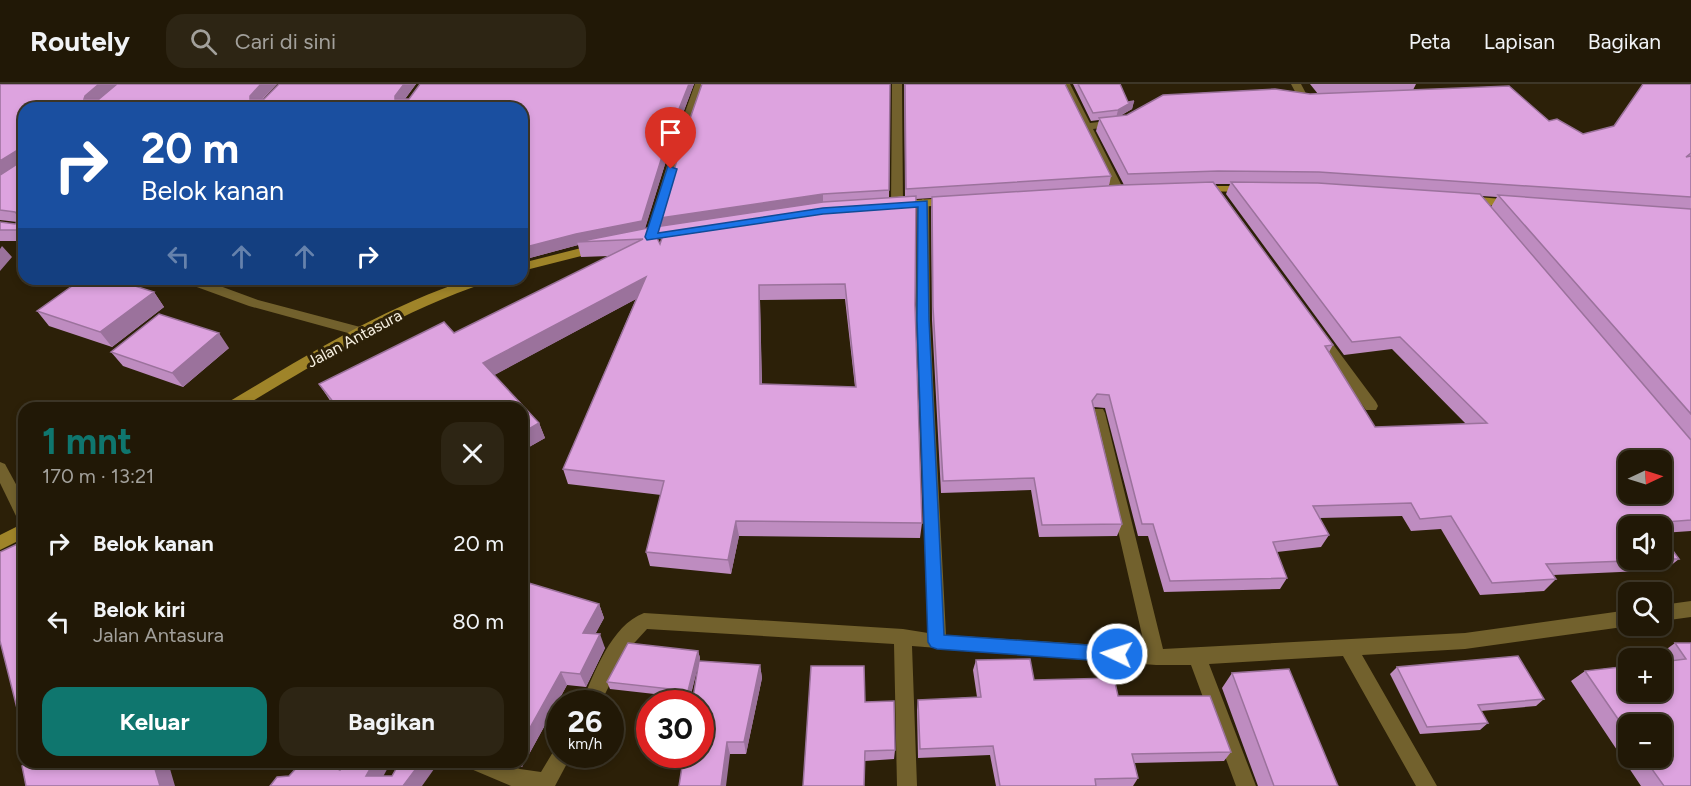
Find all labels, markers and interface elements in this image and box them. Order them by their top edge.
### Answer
search box [166,14,586,68]
text: Routely [30,24,130,58]
icon: search [187,25,220,58]
text: Cari di sini [235,28,336,55]
text: Peta [1409,29,1451,54]
text: Lapisan [1484,29,1555,54]
text: Bagikan [1588,29,1661,54]
pin [645,107,696,169]
icon: arrive [654,116,687,149]
text: 20 m [141,123,239,174]
icon: right [42,126,120,204]
text: Belok kanan [141,174,284,207]
icon: left [162,240,195,273]
icon: ahead [225,240,258,273]
icon: ahead [288,240,321,273]
icon: right [351,240,384,273]
street label: Jalan Antasura [303,305,405,371]
text: 1 mnt [42,420,132,463]
button: close [441,422,504,485]
north arrow [1618,450,1672,504]
map controls [1618,450,1672,768]
text: 170 m · 13:21 [42,464,154,488]
button: sound [1618,516,1672,570]
icon: right [42,527,75,560]
text: Belok kanan [93,530,214,557]
text: 20 m [453,530,504,557]
button: search [1618,582,1672,636]
text: Belok kiri [93,596,186,623]
icon: left [42,605,75,638]
text: 80 m [452,608,504,635]
position arrow [1085,622,1149,686]
text: Jalan Antasura [93,623,224,647]
button: + [1618,648,1672,702]
button: Keluar [42,687,267,756]
button: Bagikan [279,687,504,756]
speed limit sign: 30 [636,690,714,768]
text: 26 [568,703,602,740]
button: − [1618,714,1672,768]
text: km/h [568,735,602,753]

